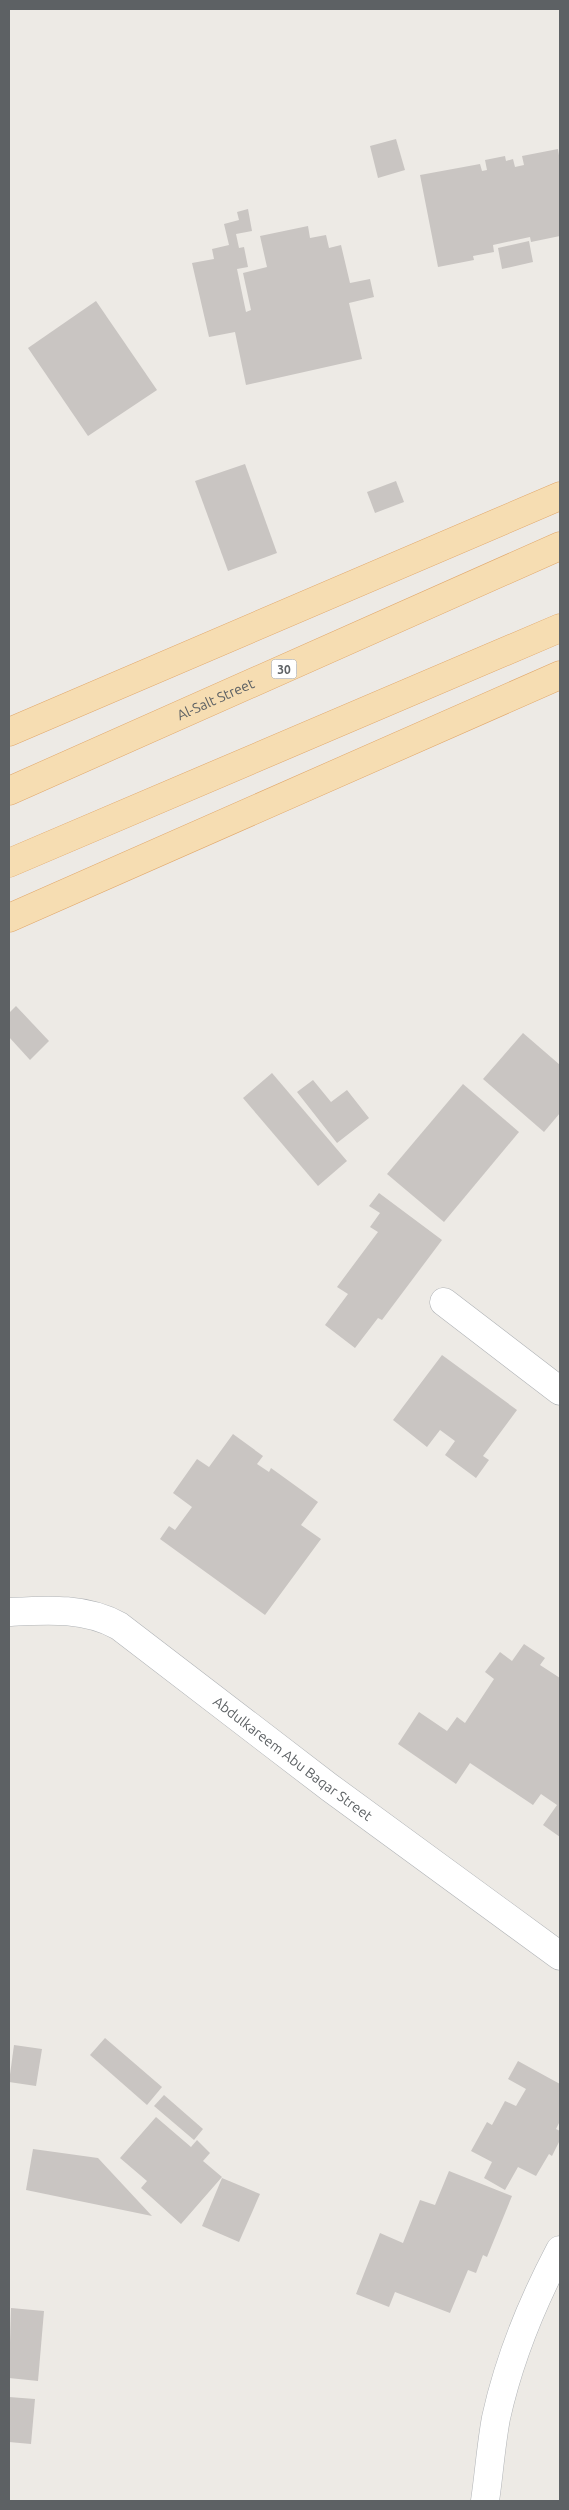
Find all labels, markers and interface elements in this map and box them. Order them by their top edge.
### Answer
road number: 30 [272,660,296,679]
street label: Al-Salt Street [174,675,257,723]
street label: Abdulkareem Abu Baqar Street [210,1693,376,1824]

